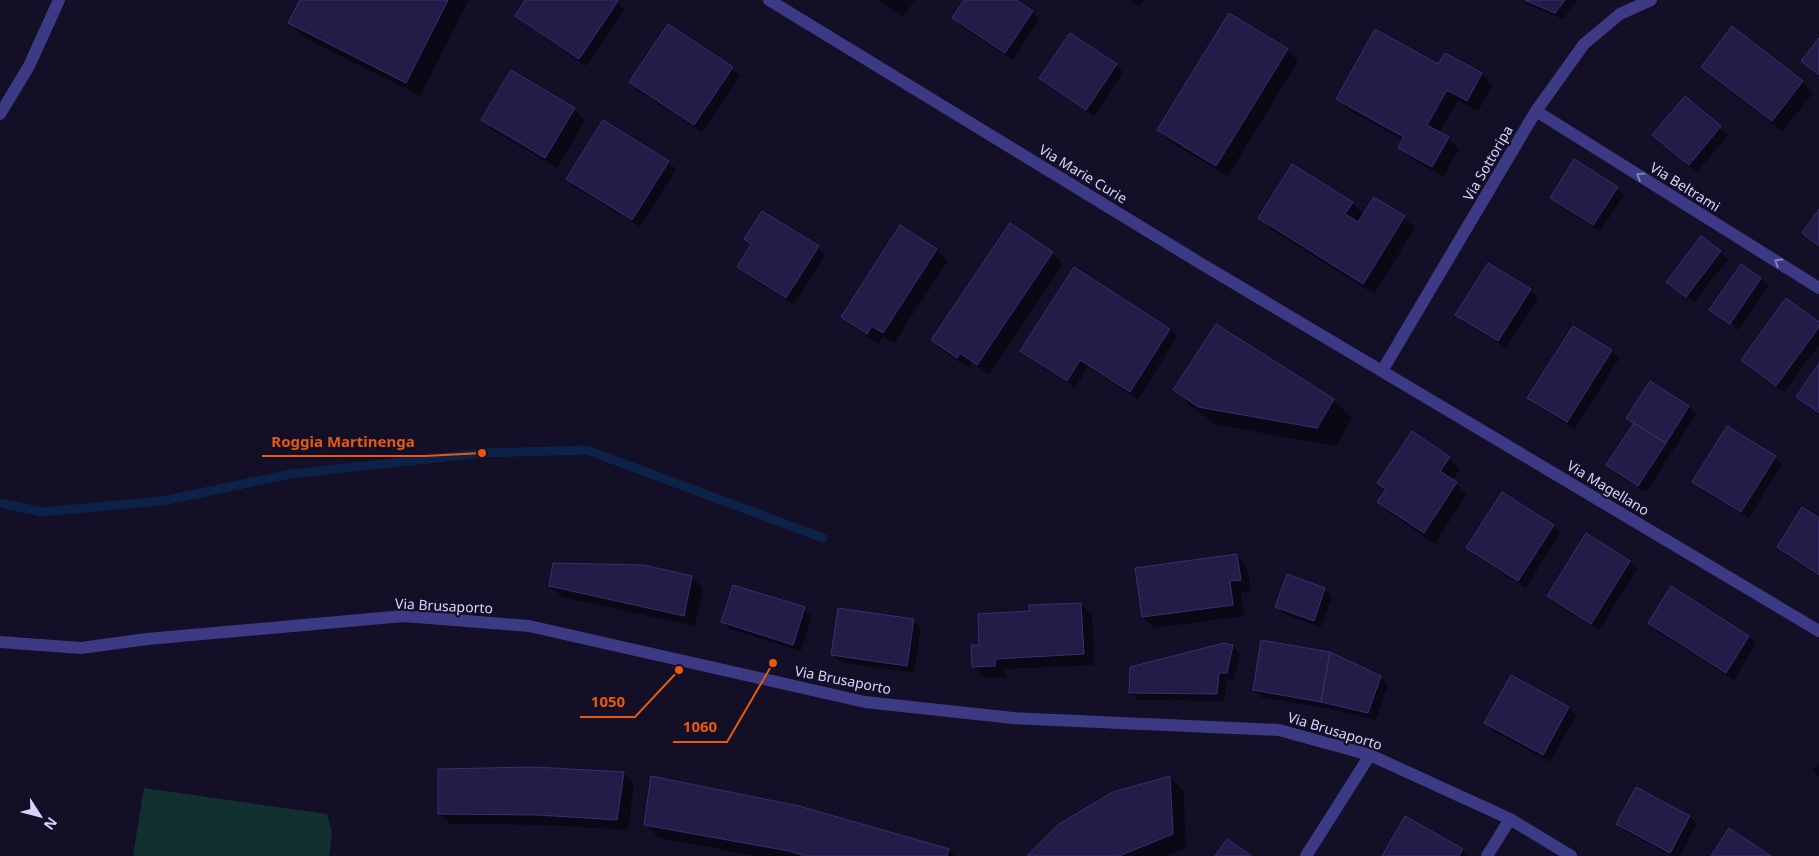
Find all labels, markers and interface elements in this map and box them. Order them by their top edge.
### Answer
street label: Via Sottoripa [1458,122,1517,204]
street label: Via Marie Curie [1036,140,1131,207]
street label: Via Beltrami [1647,158,1724,216]
one-way arrow [1636,173,1645,182]
one-way arrow [1774,258,1783,268]
callout: Roggia Martinenga [262,426,425,456]
text: Roggia Martinenga [271,431,415,451]
street label: Via Magellano [1564,456,1653,520]
street label: Via Brusaporto [395,593,493,618]
street label: Via Brusaporto [793,661,893,698]
callout: 1050 [580,687,635,717]
text: 1050 [591,691,626,711]
street label: Via Brusaporto [1286,707,1385,754]
callout: 1060 [673,712,727,742]
text: 1060 [683,716,718,736]
north arrow [15,791,65,841]
text: N [40,814,62,834]

